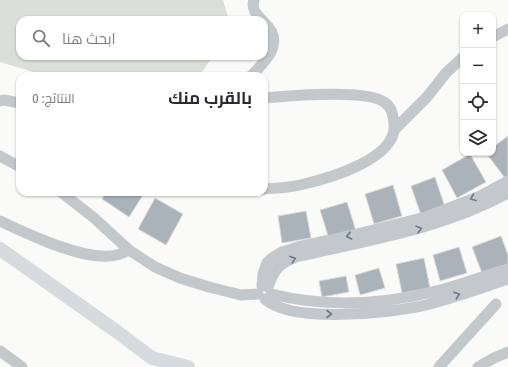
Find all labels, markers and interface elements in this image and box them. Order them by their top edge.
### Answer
map controls [460,12,496,156]
button: + [460,12,496,48]
search box [16,16,268,60]
icon: search [30,27,52,49]
text: ابحث هنا [62,30,116,48]
button: − [460,48,496,84]
button: locate [460,84,496,120]
text: بالقرب منك [168,88,252,109]
text: النتائج: 0 [32,91,75,106]
button: layers [460,120,496,156]
one-way arrow [470,194,477,202]
one-way arrow [415,225,422,234]
one-way arrow [346,231,352,239]
one-way arrow [289,256,296,264]
one-way arrow [453,292,460,300]
one-way arrow [326,310,332,318]

